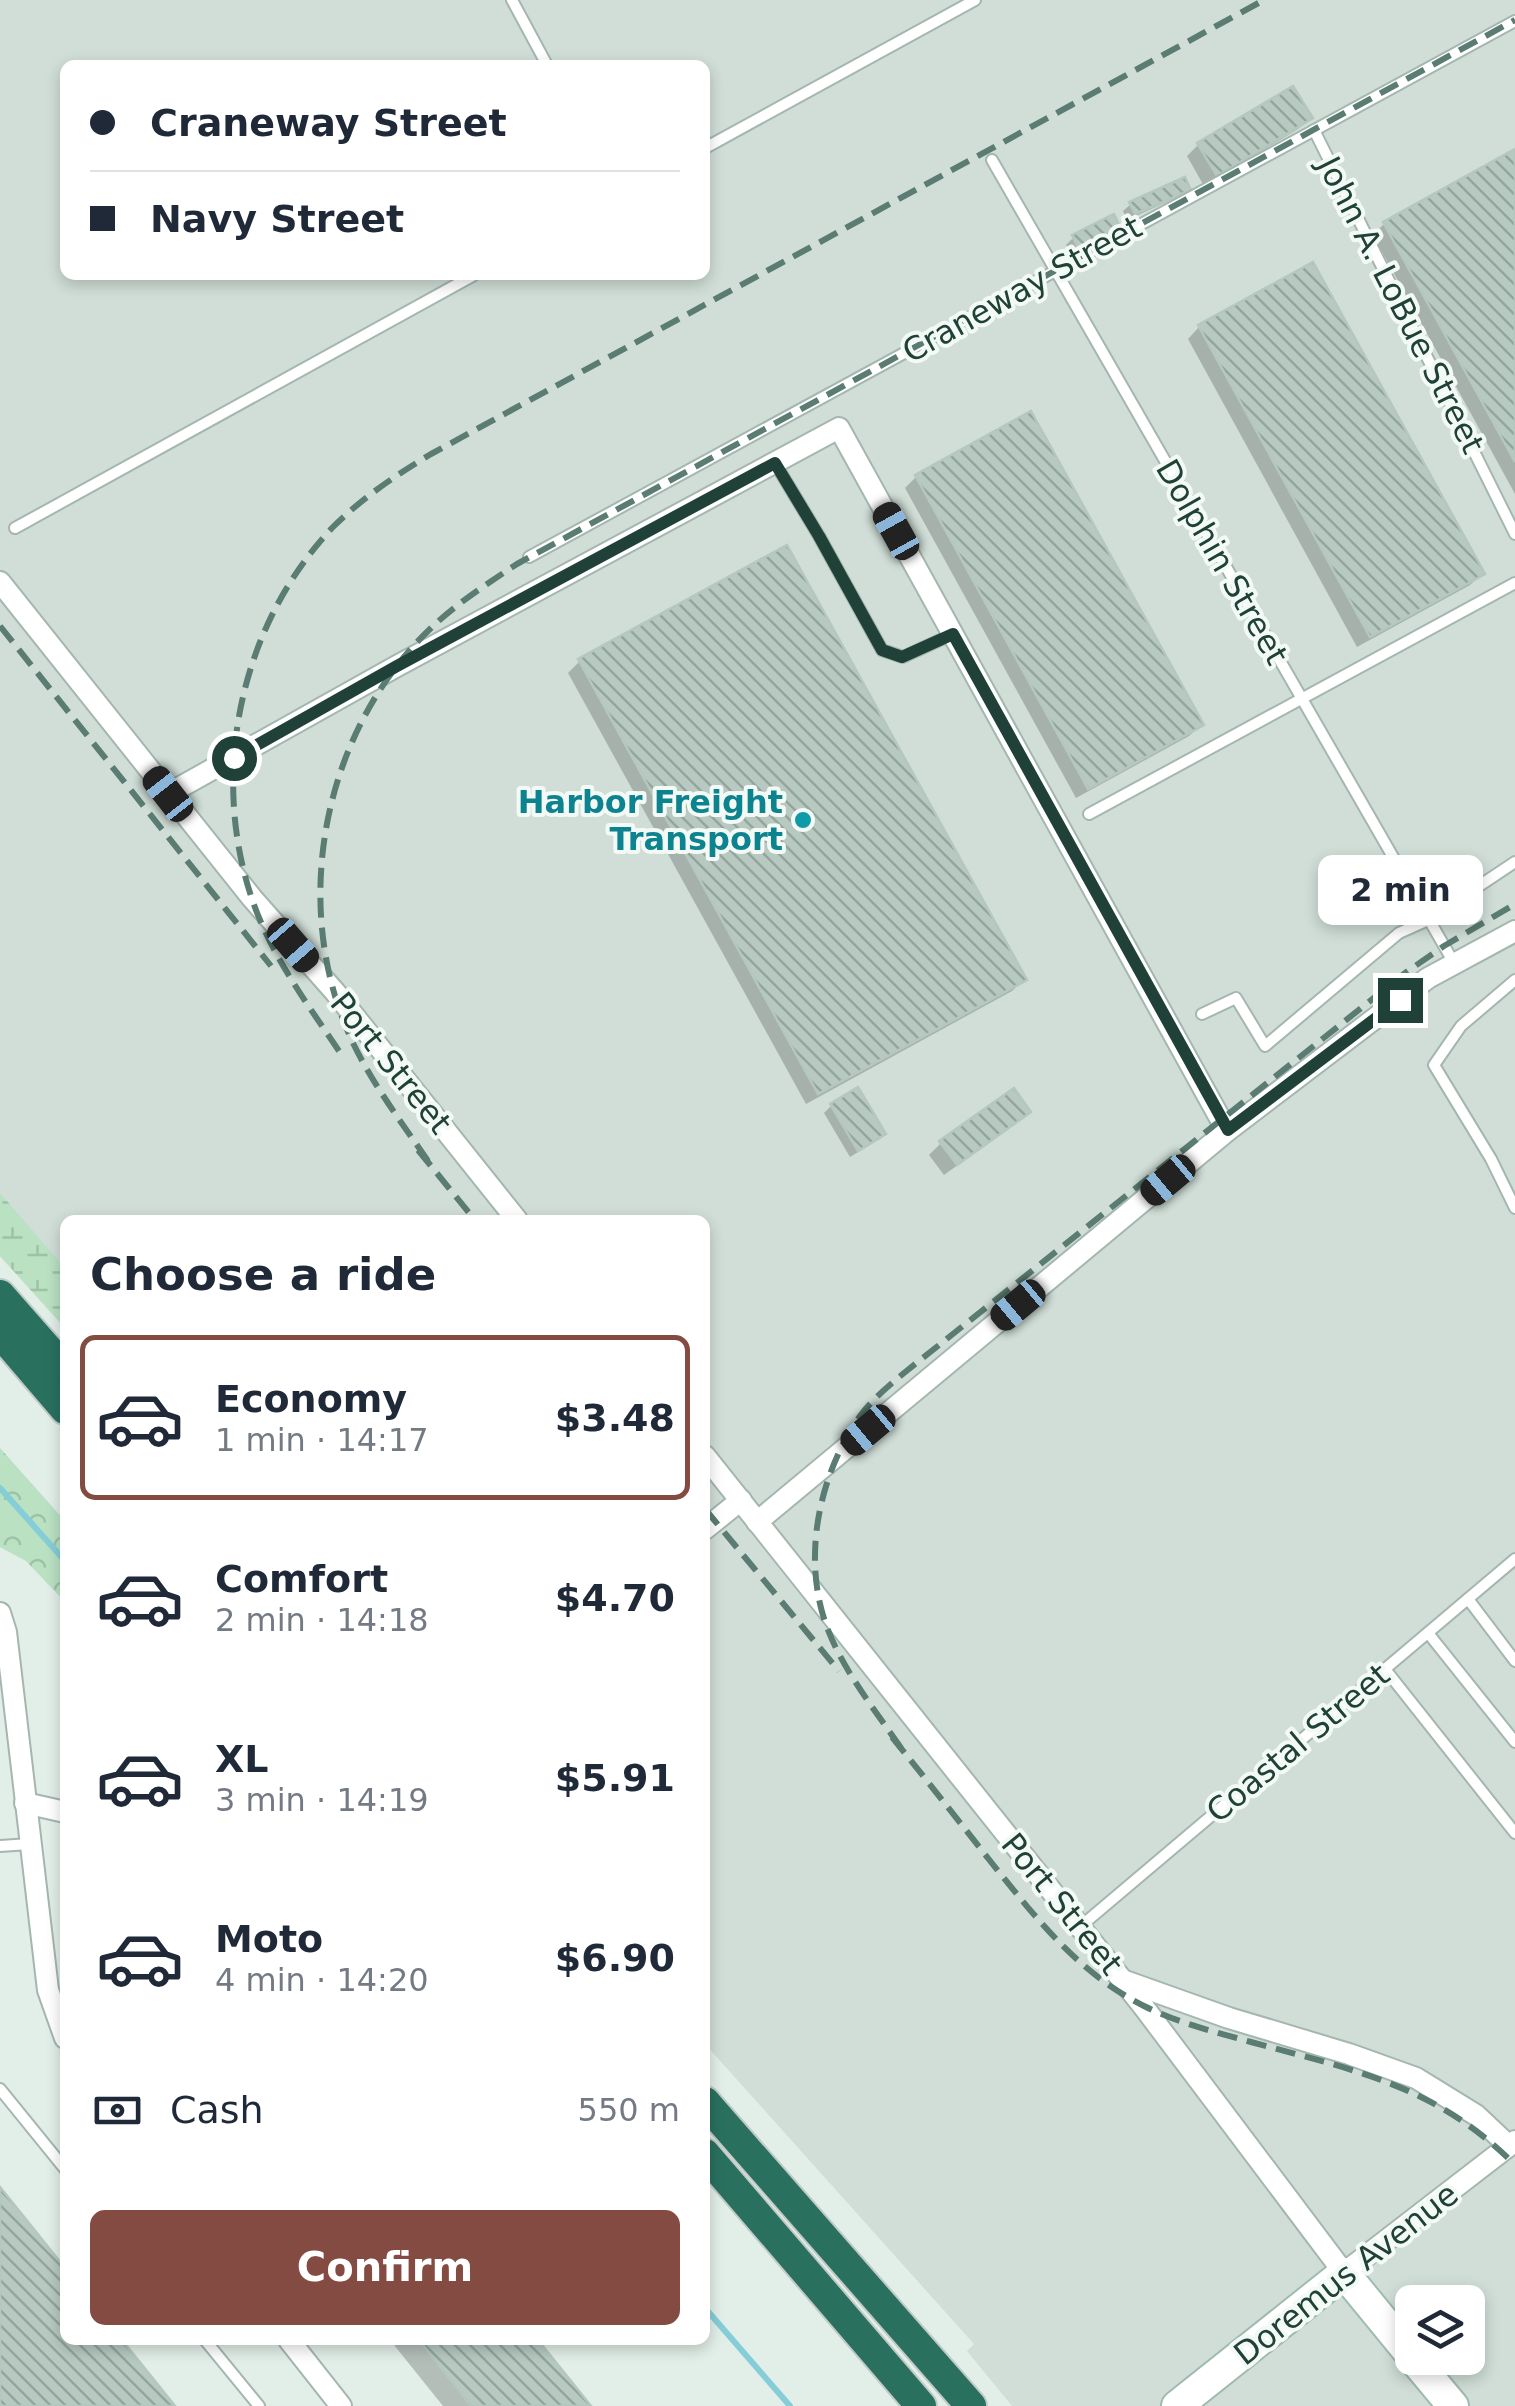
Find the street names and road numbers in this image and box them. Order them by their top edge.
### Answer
street label: John A. LoBue Street [1309,149,1492,460]
street label: Craneway Street [896,208,1148,370]
street label: Dolphin Street [1148,453,1296,671]
street label: Port Street [322,985,460,1141]
street label: Coastal Street [1199,1656,1397,1830]
street label: Port Street [993,1826,1131,1982]
street label: Doremus Avenue [1227,2175,1465,2373]

